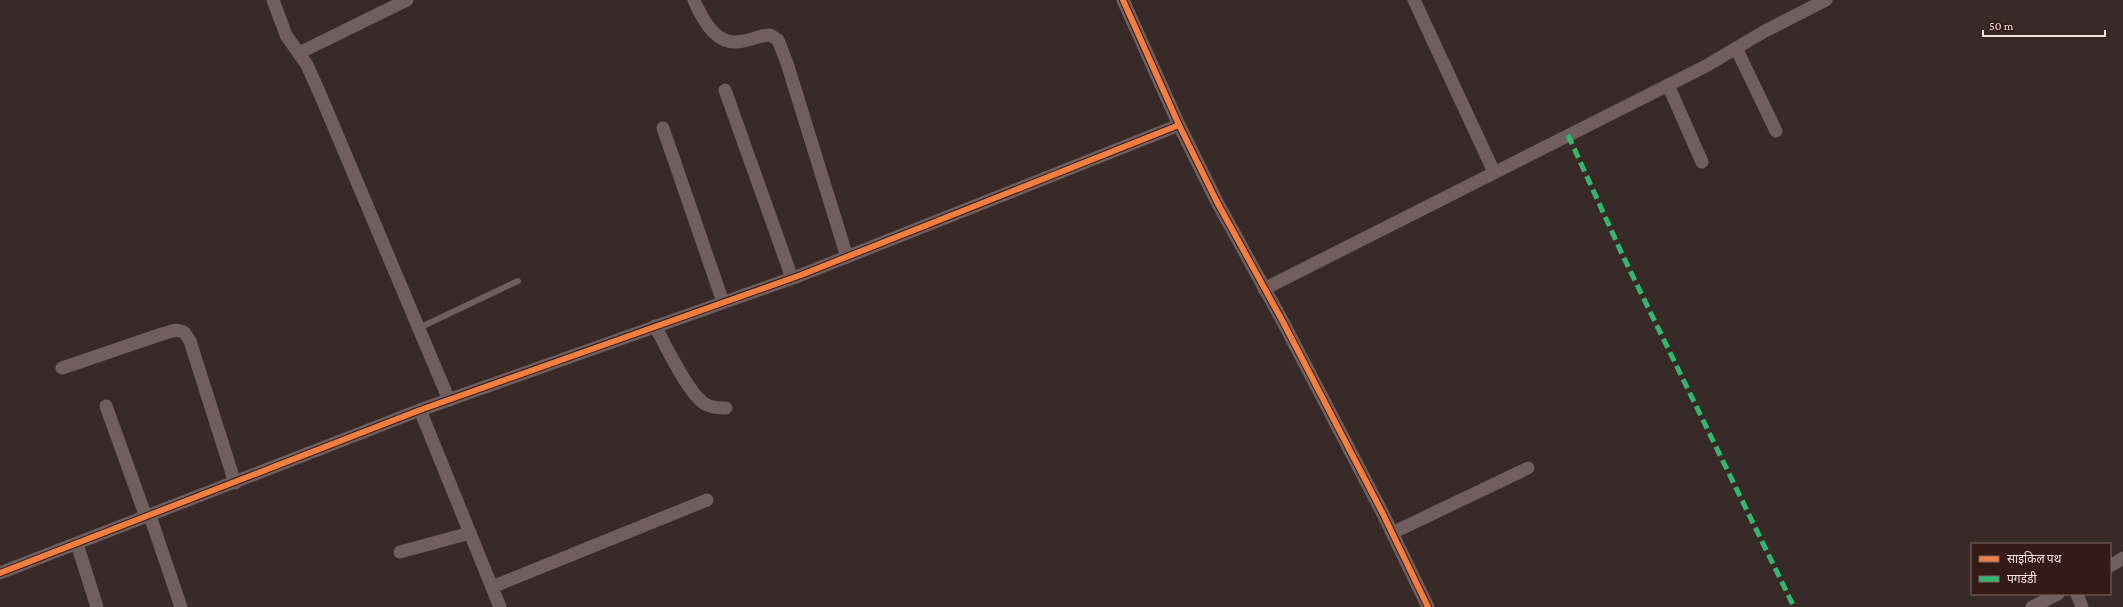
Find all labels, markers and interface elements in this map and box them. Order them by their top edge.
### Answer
scale bar [1983,12,2105,38]
text: 50 m [1989,19,2014,33]
legend [1971,543,2111,595]
text: साइकिल पथ [2007,551,2062,566]
text: पगडंडी [2007,571,2037,586]

